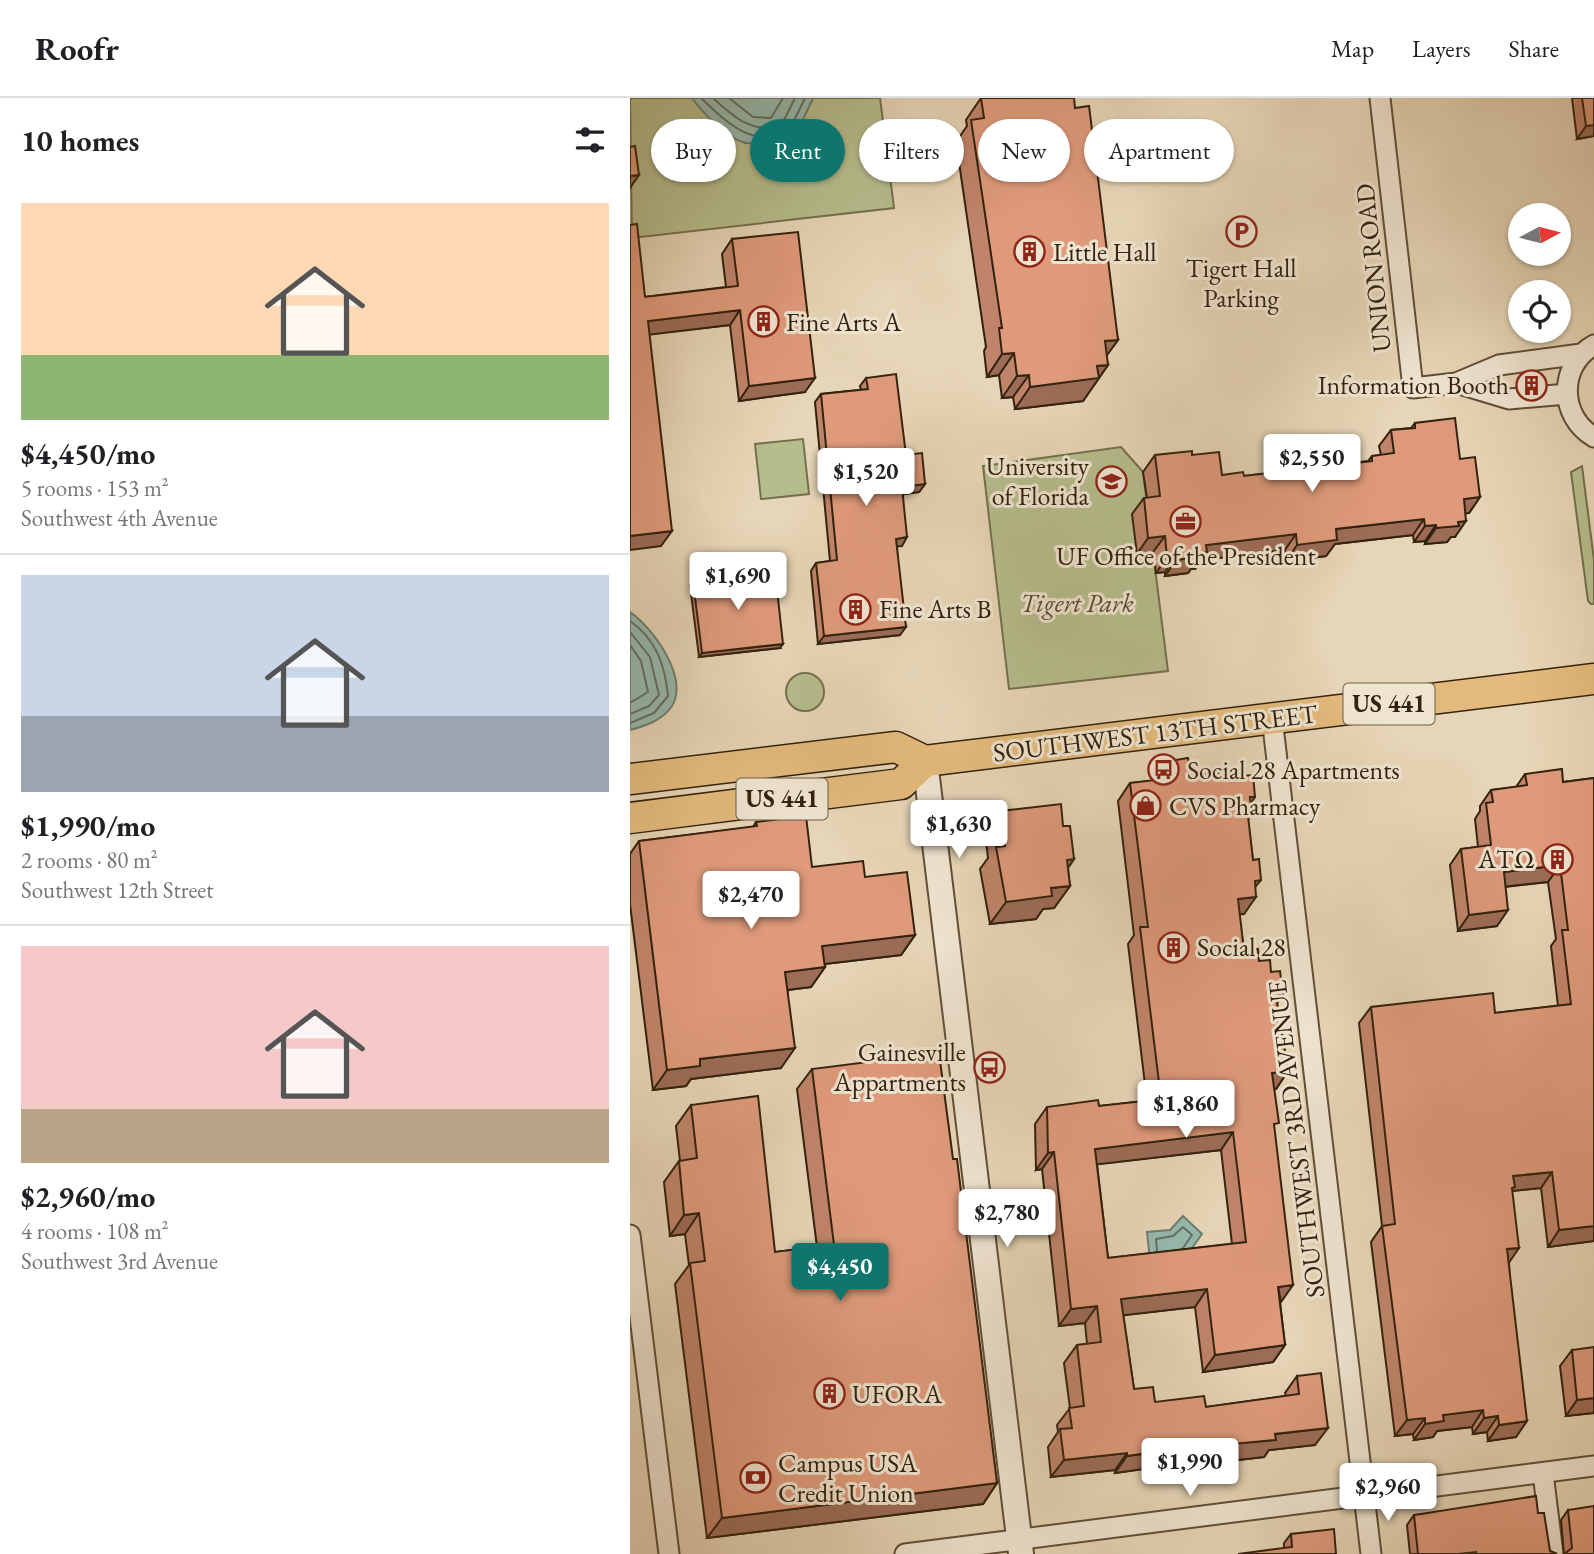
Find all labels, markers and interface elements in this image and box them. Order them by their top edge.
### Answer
text: Roofr [35,27,119,70]
text: Map [1331,33,1374,64]
text: Layers [1412,33,1471,64]
text: Share [1509,33,1559,64]
chip: Buy [651,119,736,182]
chip: Rent [750,119,845,182]
chip: Filters [859,119,964,182]
chip: New [978,119,1070,182]
chip: Apartment [1084,119,1234,182]
text: 10 homes [21,121,139,160]
icon: filters [571,121,609,159]
street label: UNION ROAD [1347,182,1399,354]
north arrow [1508,203,1572,266]
map controls [1508,203,1571,343]
parking icon: Tigert Hall Parking [1224,215,1258,249]
building icon: Little Hall [1013,235,1047,269]
place label: Little Hall [1053,235,1156,269]
icon: home [252,248,378,374]
place label: Tigert Hall Parking [1185,251,1297,315]
button: locate [1508,280,1571,343]
building icon: Fine Arts A [746,305,780,339]
place label: Fine Arts A [786,305,902,339]
place label: Information Booth [1318,368,1509,402]
building icon: Information Booth [1515,368,1549,402]
text: $4,450/mo [21,434,155,473]
pin: $2,550 [1255,434,1369,494]
text: $2,550 [1280,442,1344,472]
pin: $1,520 [809,448,923,508]
place label: University of Florida [986,449,1090,513]
text: $1,520 [834,456,898,486]
school or university icon: University of Florida [1095,464,1129,498]
text: 5 rooms · 153 m² [21,473,169,503]
text: Southwest 4th Avenue [21,503,218,533]
office icon: UF Office of the President [1169,504,1203,538]
place label: UF Office of the President [1056,539,1316,573]
pin: $1,690 [681,552,795,612]
text: $1,690 [706,560,770,590]
park label: Tigert Park [1020,586,1134,620]
building icon: Fine Arts B [839,592,873,626]
place label: Fine Arts B [879,592,991,626]
icon: home [252,620,378,746]
road number: US 441 [1344,684,1434,724]
street label: SOUTHWEST 13TH STREET [991,696,1320,770]
bus stop icon: Social 28 Apartments [1147,753,1181,787]
place label: Social 28 Apartments [1187,753,1400,787]
road number: US 441 [736,778,828,820]
shop icon: CVS Pharmacy [1129,789,1163,823]
place label: CVS Pharmacy [1169,789,1321,823]
pin: $1,630 [902,800,1016,860]
text: $1,990/mo [21,806,155,845]
text: $1,630 [927,808,991,838]
place label: ΑΤΩ [1477,842,1535,876]
building icon: ΑΤΩ [1541,842,1575,876]
text: 2 rooms · 80 m² [21,845,158,875]
pin: $2,470 [694,872,808,931]
text: Southwest 12th Street [21,875,213,905]
text: $2,470 [719,879,783,909]
building icon: Social 28 [1157,930,1191,964]
place label: Social 28 [1197,930,1286,964]
street label: SOUTHWEST 3RD AVENUE [1260,978,1332,1300]
icon: home [252,991,378,1117]
place label: Gainesville Appartments [833,1035,966,1099]
bus stop icon: Gainesville Appartments [972,1050,1006,1084]
pin: $1,860 [1129,1080,1243,1140]
text: $1,860 [1154,1088,1218,1118]
text: $2,960/mo [21,1177,155,1216]
pin: $2,780 [950,1190,1064,1249]
text: $2,780 [975,1197,1039,1227]
text: 4 rooms · 108 m² [21,1216,169,1246]
pin: $4,450 [783,1244,897,1303]
text: Southwest 3rd Avenue [21,1246,218,1276]
text: $4,450 [808,1251,872,1281]
building icon: UFORA [812,1377,846,1411]
place label: UFORA [852,1377,943,1411]
pin: $1,990 [1133,1438,1247,1498]
place label: Campus USA Credit Union [778,1446,918,1510]
text: $1,990 [1158,1446,1222,1476]
bank icon: Campus USA Credit Union [738,1461,772,1495]
pin: $2,960 [1331,1464,1445,1523]
text: $2,960 [1356,1471,1420,1501]

